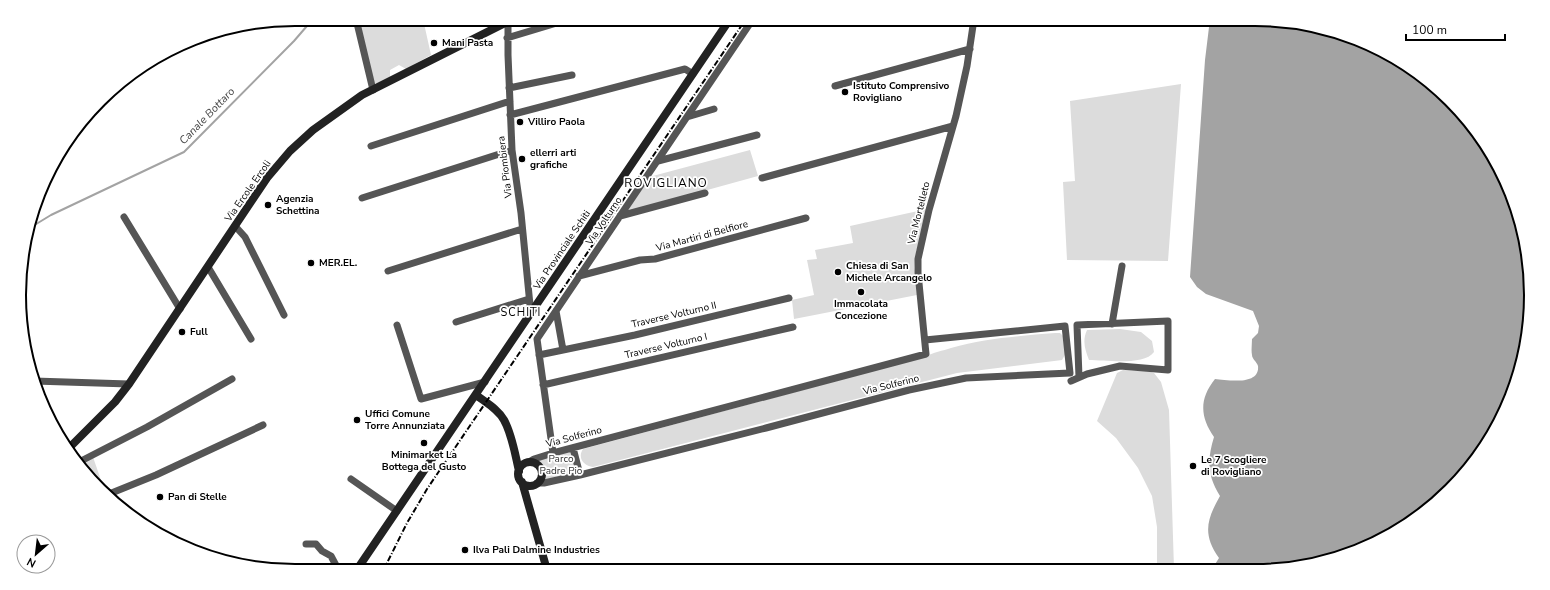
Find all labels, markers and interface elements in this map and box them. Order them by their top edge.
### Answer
scale bar [1406,16,1505,42]
text: 100 m [1412,22,1447,38]
place label: Mani Pasta [442,36,493,50]
marker: Mani Pasta [429,38,439,48]
place label: Istituto Comprensivo Rovigliano [853,79,950,105]
water label: Canale Bottaro [176,84,238,148]
marker: Istituto Comprensivo Rovigliano [840,87,850,97]
place label: Villiro Paola [527,115,585,129]
marker: Villiro Paola [515,117,525,127]
street label: Via Piombiera [494,135,516,200]
place label: ellerri arti grafiche [530,146,576,172]
marker: ellerri arti grafiche [517,154,527,164]
street label: Via Ercole Ercoli [221,157,274,225]
district label: ROVIGLIANO [624,175,708,191]
street label: Via Mortelleto [904,180,934,247]
place label: Agenzia Schettina [276,192,320,218]
street label: Via Volturno [582,194,626,249]
marker: Agenzia Schettina [263,200,273,210]
street label: Via Provinciale Schiti [530,207,594,293]
street label: Via Martiri di Belfiore [653,217,750,255]
place label: MER.EL. [319,256,357,270]
marker: MER.EL. [306,258,316,268]
place label: Chiesa di San Michele Arcangelo [846,259,932,285]
marker: Chiesa di San Michele Arcangelo [833,267,843,277]
marker: Immacolata Concezione [856,287,866,297]
place label: Immacolata Concezione [834,297,888,323]
street label: Traverse Volturno II [630,298,718,332]
district label: SCHITI [501,305,541,320]
place label: Full [190,325,208,339]
marker: Full [177,327,187,337]
street label: Traverse Volturno I [623,330,709,362]
street label: Via Solferino [861,371,921,399]
place label: Uffici Comune Torre Annunziata [365,407,445,433]
marker: Uffici Comune Torre Annunziata [352,415,362,425]
street label: Via Solferino [544,423,604,451]
marker: Minimarket La Bottega del Gusto [419,438,429,448]
place label: Minimarket La Bottega del Gusto [382,448,466,474]
park label: Parco Padre Pio [540,452,583,478]
place label: Le 7 Scogliere di Rovigliano [1201,453,1267,479]
marker: Le 7 Scogliere di Rovigliano [1188,461,1198,471]
place label: Pan di Stelle [168,490,227,504]
marker: Pan di Stelle [155,492,165,502]
north arrow [16,534,56,574]
place label: Ilva Pali Dalmine Industries [473,543,600,557]
marker: Ilva Pali Dalmine Industries [460,545,470,555]
text: N [24,554,39,571]

